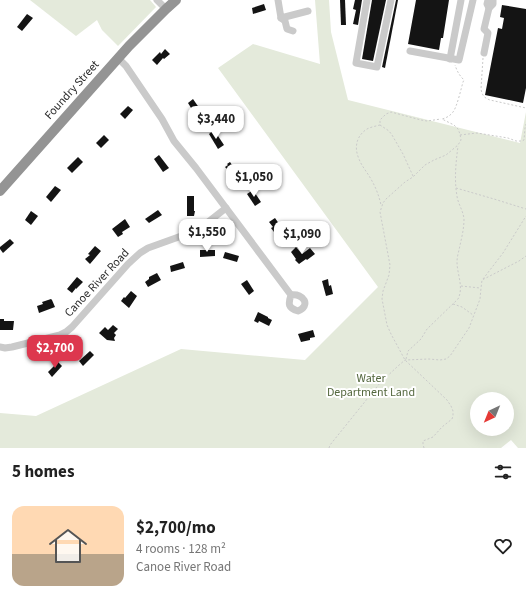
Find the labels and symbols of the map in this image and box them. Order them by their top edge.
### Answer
street label: Foundry Street [41,57,103,123]
pin: $3,440 [183,106,249,140]
pin: $1,050 [221,164,287,198]
pin: $1,550 [174,219,240,253]
pin: $1,090 [269,221,335,255]
street label: Canoe River Road [61,245,133,321]
pin: $2,700 [22,335,88,369]
park label: Water Department Land [327,370,415,401]
north arrow [470,392,514,436]

